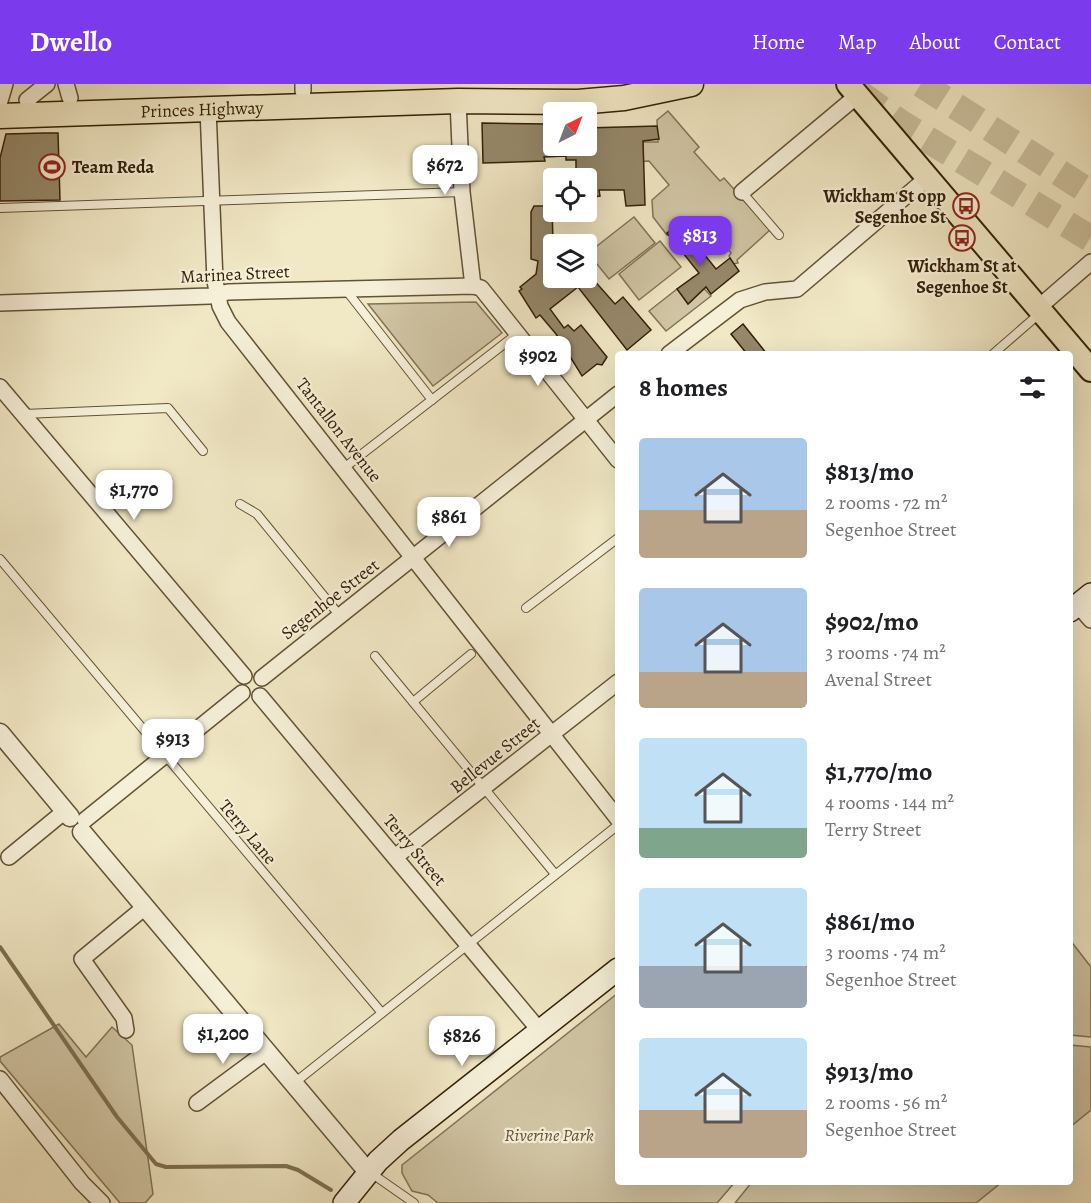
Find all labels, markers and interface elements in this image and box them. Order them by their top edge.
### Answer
text: Dwello [30,23,112,61]
text: Home [752,28,805,56]
text: Map [838,28,876,56]
text: About [909,28,961,56]
text: Contact [994,28,1061,56]
street label: Princes Highway [140,95,265,123]
north arrow [543,102,597,156]
map controls [543,102,597,288]
pin: $672 [409,145,481,196]
text: $672 [427,151,463,178]
sports icon: Team Reda [37,152,67,182]
place label: Team Reda [72,155,155,179]
button: locate [543,168,597,222]
place label: Wickham St opp Segenhoe St [822,184,946,229]
bus stop icon: Wickham St opp Segenhoe St [951,191,981,221]
pin: $813 [664,216,736,267]
text: $813 [683,222,717,249]
bus stop icon: Wickham St at Segenhoe St [947,223,977,253]
button: layers [543,234,597,288]
place label: Wickham St at Segenhoe St [907,254,1016,299]
street label: Marinea Street [180,259,290,289]
pin: $902 [502,336,574,387]
text: $902 [519,342,557,369]
text: 8 homes [639,370,728,405]
icon: filters [1016,371,1049,404]
street label: Tantallon Avenue [291,373,387,487]
text: $813/mo [825,454,914,489]
icon: home [687,462,759,534]
pin: $1,770 [85,470,183,521]
text: $1,770 [110,476,159,503]
text: 2 rooms · 72 m² [825,489,947,516]
pin: $861 [413,497,485,548]
text: $861 [431,503,467,530]
text: Segenhoe Street [825,516,957,543]
street label: Segenhoe Street [276,553,384,645]
text: $902/mo [825,604,919,639]
icon: home [687,612,759,684]
text: 3 rooms · 74 m² [825,639,946,666]
text: Avenal Street [825,666,932,693]
street label: Bellevue Street [445,711,545,799]
pin: $913 [137,719,209,770]
text: $913 [156,725,190,752]
text: $1,770/mo [825,754,932,789]
icon: home [687,762,759,834]
text: 4 rooms · 144 m² [825,789,954,816]
street label: Terry Lane [214,794,282,870]
street label: Terry Street [378,809,452,891]
text: Terry Street [825,816,921,843]
text: $861/mo [825,904,915,939]
icon: home [687,912,759,984]
text: 3 rooms · 74 m² [825,939,946,966]
text: Segenhoe Street [825,966,957,993]
pin: $1,200 [174,1014,272,1065]
pin: $826 [426,1016,498,1067]
text: $1,200 [197,1020,249,1047]
text: $826 [443,1022,481,1049]
text: $913/mo [825,1054,913,1089]
icon: home [687,1062,759,1134]
text: 2 rooms · 56 m² [825,1089,947,1116]
text: Segenhoe Street [825,1116,957,1143]
park label: Riverine Park [504,1123,594,1147]

